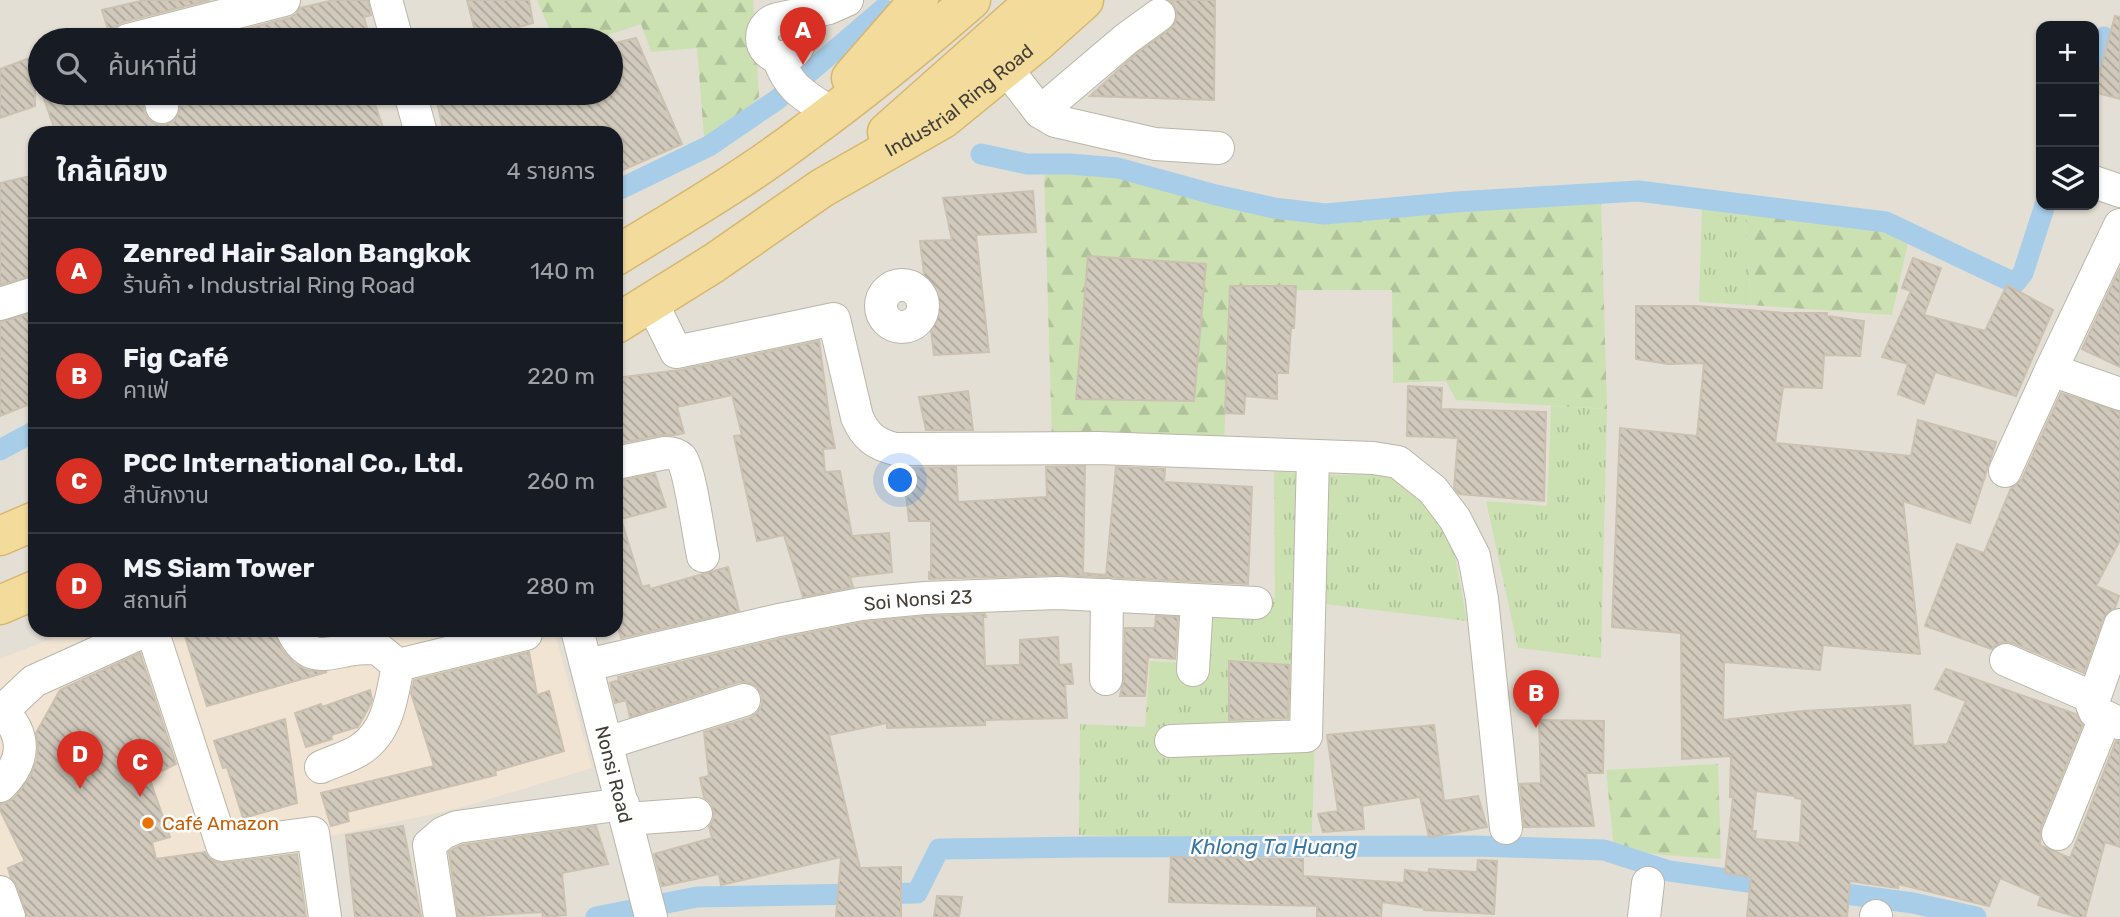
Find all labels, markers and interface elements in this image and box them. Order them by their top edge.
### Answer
pin: A [780,7,826,65]
map controls [2036,21,2099,210]
button: + [2036,21,2099,84]
search box [28,28,623,105]
street label: Industrial Ring Road [881,39,1038,162]
icon: search [52,48,90,86]
text: ค้นหาที่นี่ [108,51,198,82]
button: − [2036,84,2099,147]
button: layers [2036,147,2099,210]
text: ใกล้เคียง [56,153,168,189]
text: 4 รายการ [506,157,595,185]
text: Zenred Hair Salon Bangkok [123,238,471,269]
text: A [71,257,87,285]
text: 140 m [530,257,595,285]
text: ร้านค้า · Industrial Ring Road [123,271,415,299]
text: Fig Café [123,343,229,374]
text: B [71,362,87,390]
text: 220 m [527,362,595,390]
text: คาเฟ่ [123,376,169,404]
text: PCC International Co., Ltd. [123,448,464,479]
your location [883,463,917,497]
text: C [71,467,87,495]
text: 260 m [527,467,595,495]
text: สำนักงาน [123,481,209,509]
text: MS Siam Tower [123,553,314,584]
text: D [71,572,87,600]
text: 280 m [526,572,595,600]
street label: Soi Nonsi 23 [863,585,973,616]
text: สถานที่ [123,586,187,614]
pin: B [1513,670,1559,728]
street label: Nonsi Road [590,723,637,826]
pin: D [57,731,103,789]
pin: C [117,739,163,797]
place label: Café Amazon [162,812,279,835]
marker: Café Amazon [140,815,156,831]
water label: Khlong Ta Huang [1191,834,1357,859]

